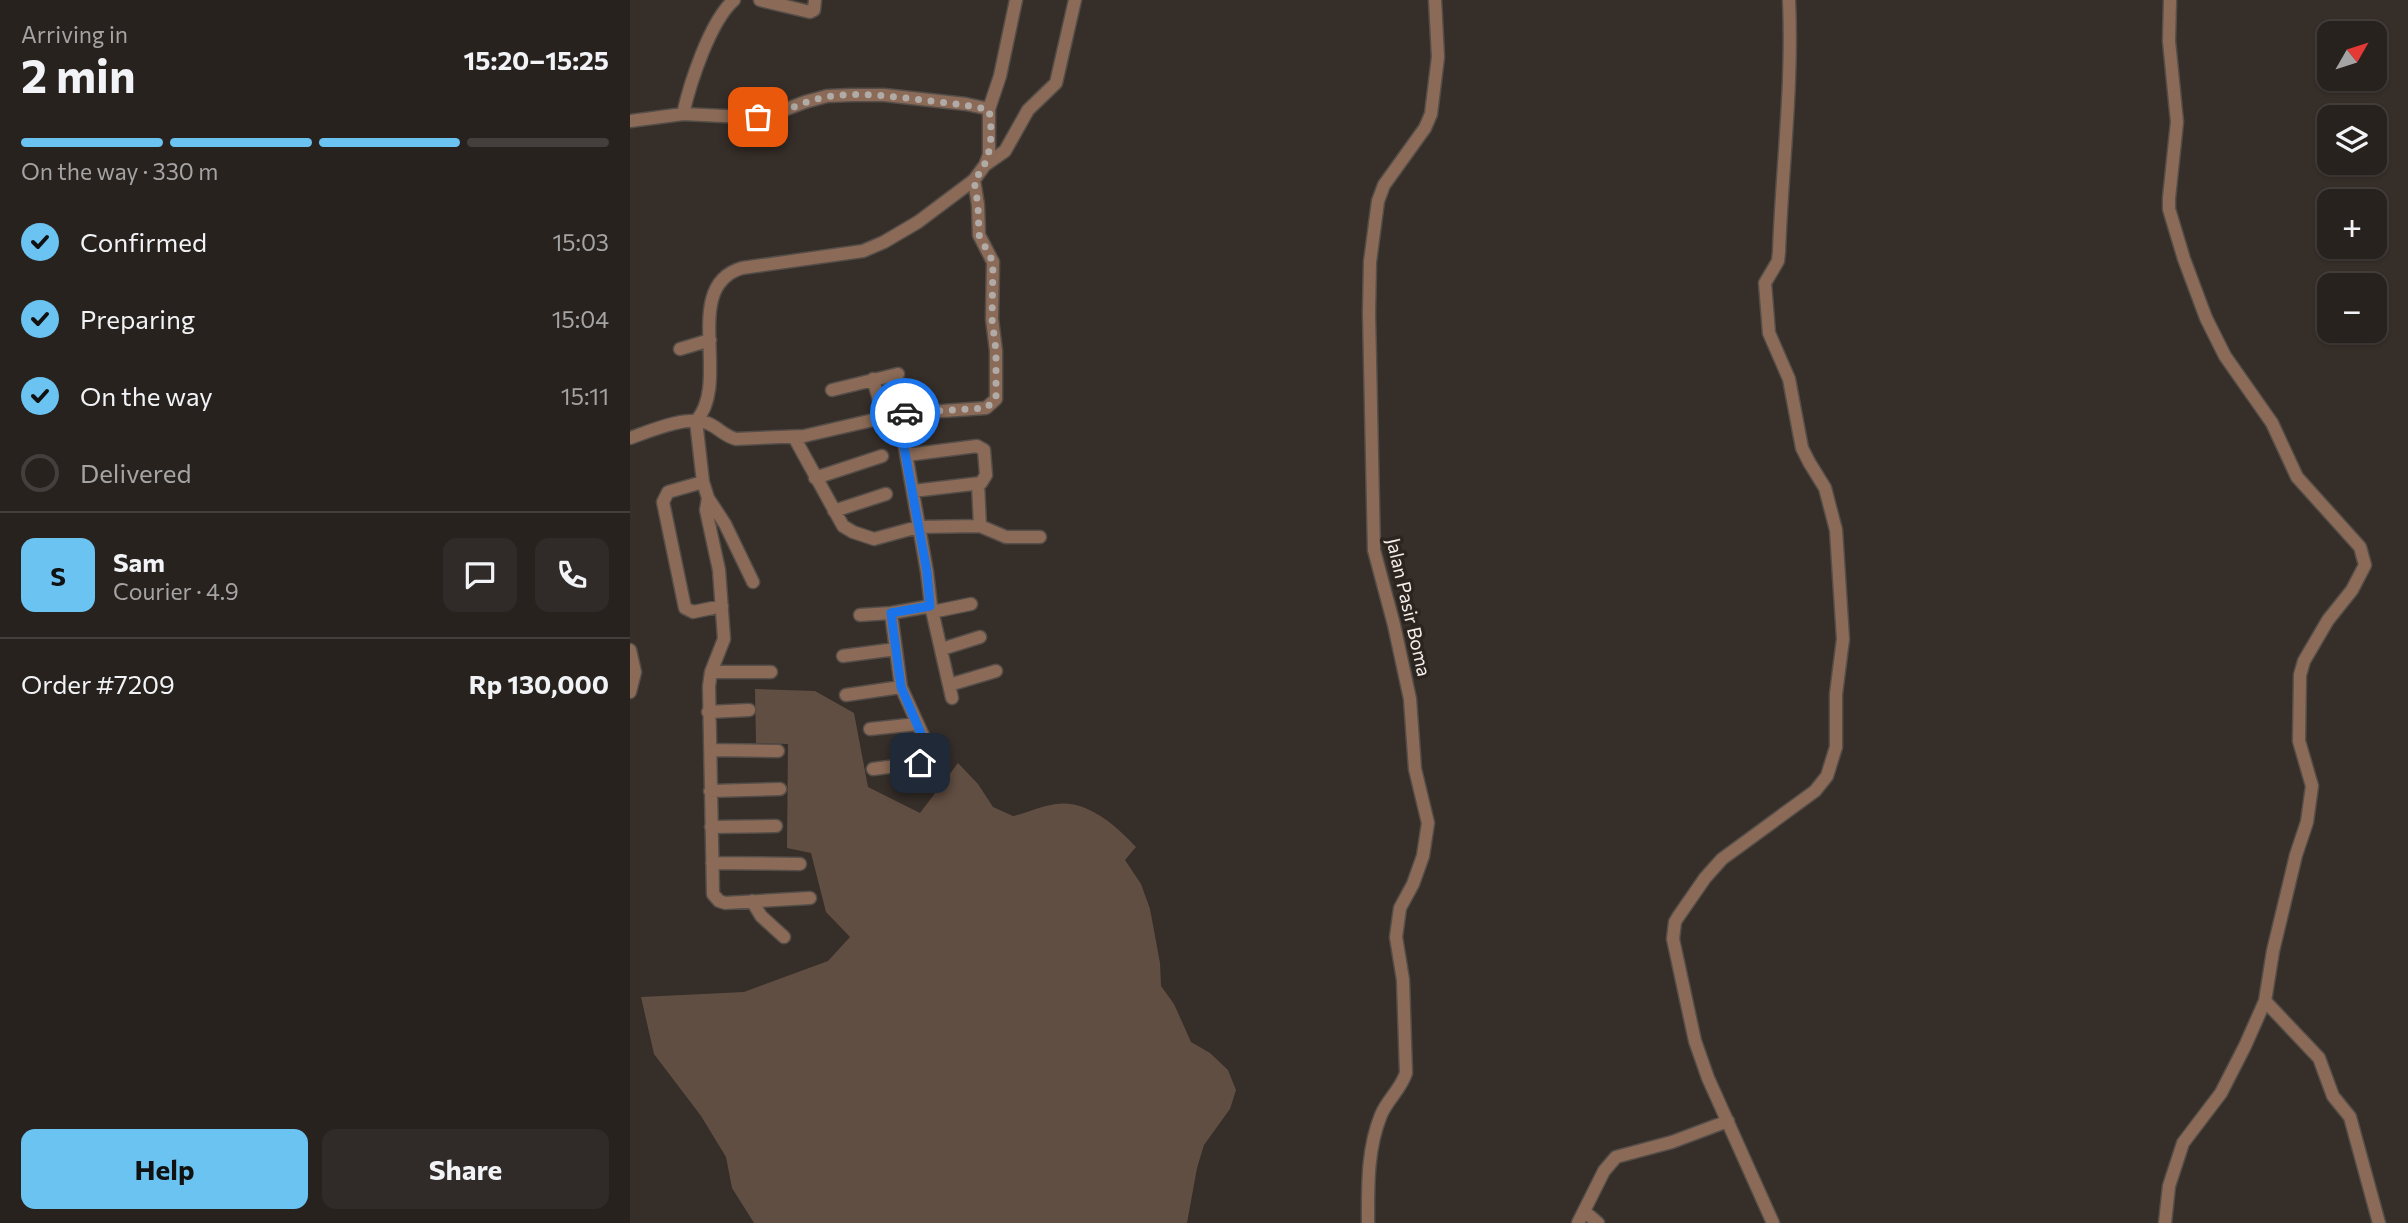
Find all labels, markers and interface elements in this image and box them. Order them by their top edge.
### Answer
text: Arriving in [21,20,128,48]
north arrow [2317,21,2387,91]
map controls [2317,21,2387,343]
text: 15:20–15:25 [464,44,609,75]
text: 2 min [21,46,136,102]
pin [728,87,788,147]
icon: bag [739,98,777,136]
button: layers [2317,105,2387,175]
text: On the way · 330 m [21,157,218,185]
button: + [2317,189,2387,259]
icon: check [21,223,59,261]
text: Confirmed [80,226,207,257]
text: 15:03 [552,228,609,256]
button: − [2317,273,2387,343]
icon: check [21,300,59,338]
text: Preparing [80,303,195,334]
text: 15:04 [552,305,609,333]
icon: check [21,377,59,415]
courier [870,378,940,448]
text: On the way [80,380,213,411]
text: 15:11 [561,382,609,410]
icon: car [886,394,924,432]
text: Delivered [80,457,191,488]
street label: Jalan Pasir Boma [1382,535,1437,678]
button: chat [443,538,517,612]
button: phone [535,538,609,612]
text: Sam [113,546,165,577]
text: S [50,560,66,591]
text: Courier · 4.9 [113,577,239,605]
text: Order #7209 [21,668,175,699]
text: Rp 130,000 [469,668,609,699]
pin [890,733,950,793]
icon: home [901,744,939,782]
button: Help [21,1129,308,1209]
button: Share [322,1129,609,1209]

